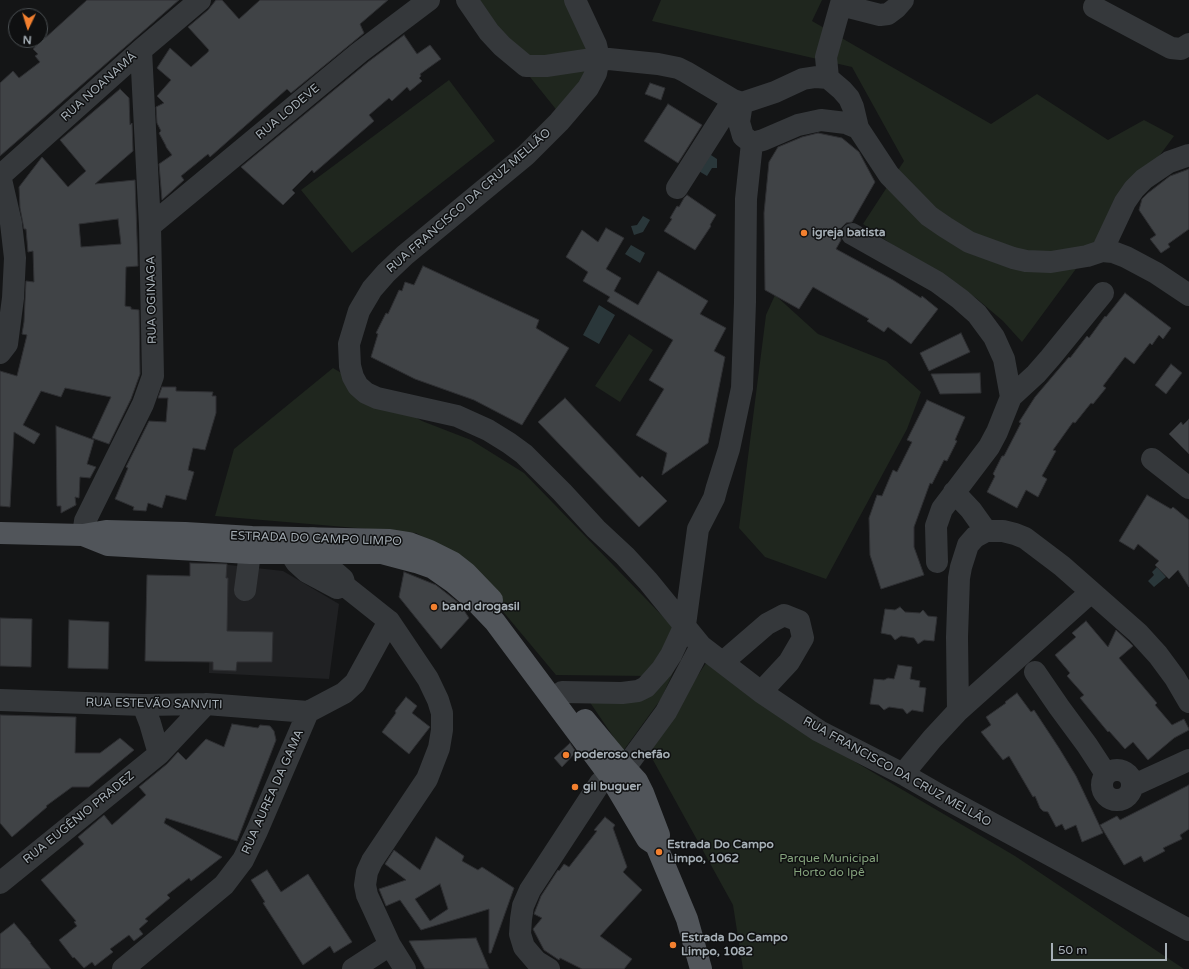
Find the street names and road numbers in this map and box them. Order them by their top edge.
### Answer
street label: RUA NOANAMÁ [58,49,140,125]
street label: RUA LODEVE [253,81,323,143]
street label: RUA FRANCISCO DA CRUZ MELLÃO [384,126,554,276]
street label: RUA OGINAGA [144,256,160,344]
street label: ESTRADA DO CAMPO LIMPO [230,529,402,549]
street label: RUA ESTEVÃO SANVITI [85,696,223,712]
street label: RUA FRANCISCO DA CRUZ MELLÃO [800,714,994,830]
street label: RUA AUREA DA GAMA [239,727,307,857]
street label: RUA EUGÊNIO PRADEZ [21,769,137,867]

